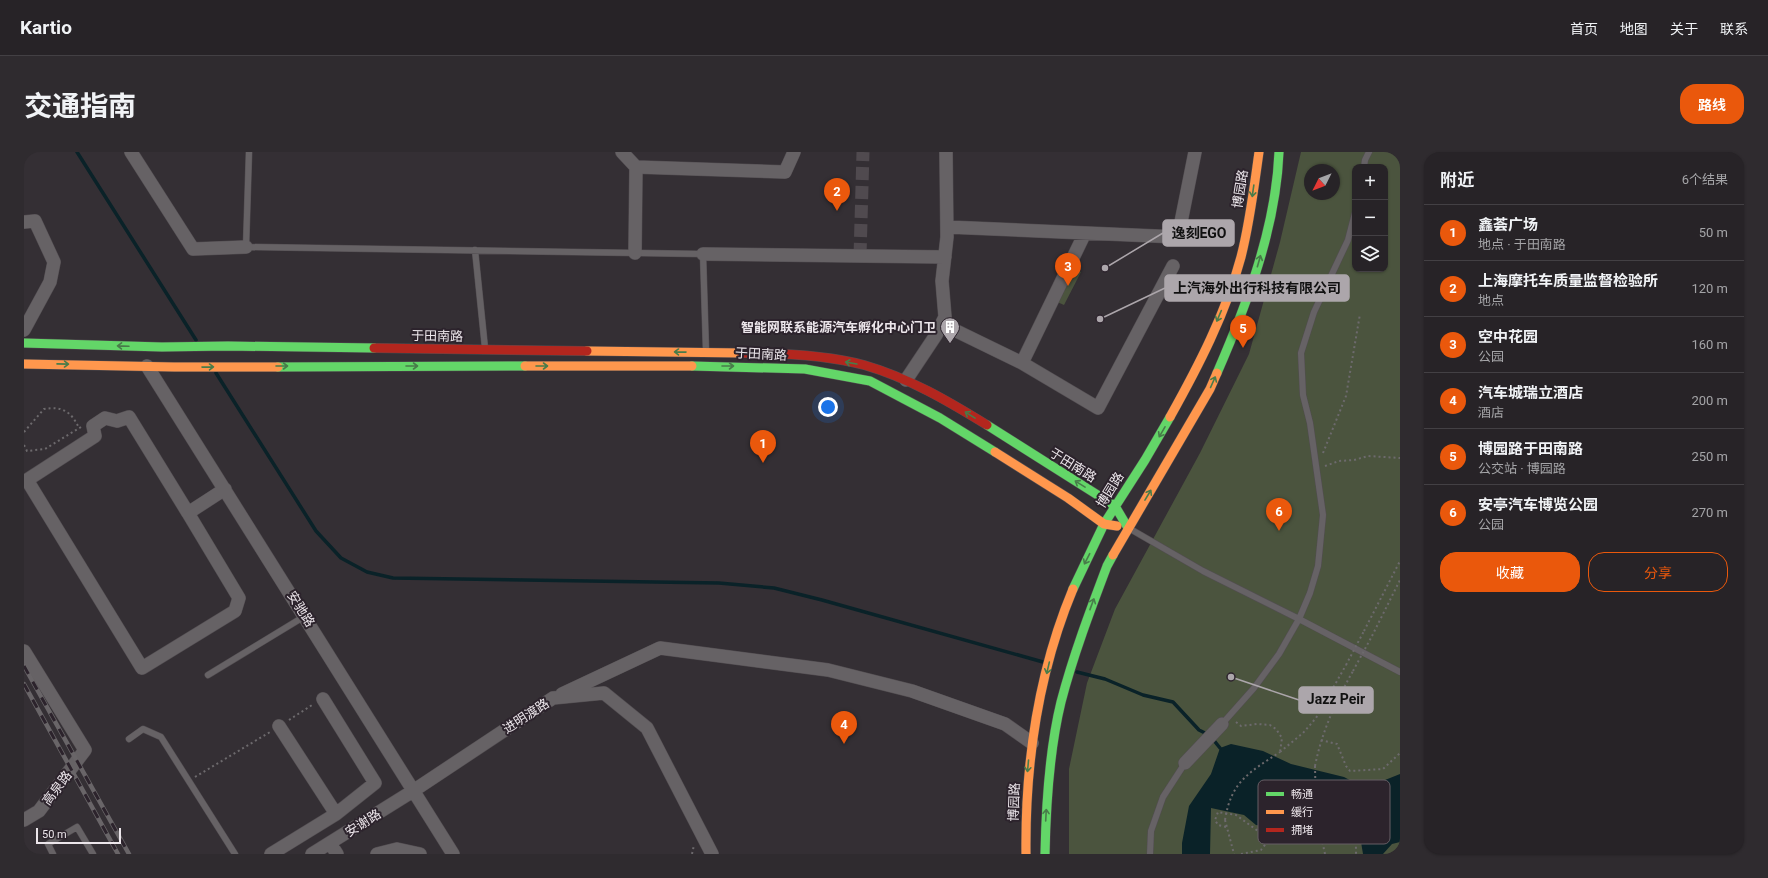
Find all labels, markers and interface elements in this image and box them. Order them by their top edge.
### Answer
text: Kartio [20,16,72,39]
text: 首页 [1570,21,1598,37]
text: 地图 [1620,21,1648,37]
text: 关于 [1670,21,1698,37]
text: 联系 [1720,21,1748,37]
button: 路线 [1680,84,1744,124]
text: 交通指南 [24,90,136,123]
north arrow [1304,164,1340,200]
map controls [1352,164,1388,272]
button: + [1352,164,1388,200]
street label: 博园路 [1230,169,1250,209]
text: 附近 [1440,170,1474,190]
text: 6个结果 [1682,172,1728,187]
pin: 2 [824,178,850,211]
one-way arrow [1249,184,1257,197]
button: − [1352,200,1388,236]
text: 鑫荟广场 [1478,216,1538,234]
callout: 逸刻EGO [1163,220,1234,246]
text: 逸刻EGO [1171,225,1227,241]
text: 1 [1449,225,1457,240]
text: 50 m [1699,225,1728,240]
button: layers [1352,236,1388,272]
text: 地点 · 于田南路 [1478,237,1566,252]
pin: 3 [1055,253,1081,286]
one-way arrow [1256,254,1263,267]
text: 上海摩托车质量监督检验所 [1478,272,1658,290]
callout: 上汽海外出行科技有限公司 [1165,275,1349,301]
text: 上汽海外出行科技有限公司 [1173,280,1341,296]
text: 2 [1449,281,1457,296]
text: 120 m [1691,281,1728,296]
text: 地点 [1478,293,1504,308]
one-way arrow [1215,309,1223,321]
pin: 5 [1230,315,1256,348]
building icon: 智能网联系能源汽车孵化中心门卫 [939,316,961,344]
place label: 智能网联系能源汽车孵化中心门卫 [741,320,936,335]
street label: 于田南路 [411,328,463,344]
text: 空中花园 [1478,328,1538,346]
text: 3 [1449,337,1457,352]
text: 160 m [1691,337,1728,352]
one-way arrow [117,342,130,350]
street label: 于田南路 [735,345,787,363]
one-way arrow [674,348,687,356]
text: 公园 [1478,349,1504,364]
one-way arrow [845,359,858,367]
one-way arrow [56,361,69,368]
one-way arrow [275,362,288,370]
one-way arrow [405,362,418,370]
one-way arrow [535,362,548,370]
one-way arrow [721,362,734,370]
one-way arrow [201,363,214,371]
one-way arrow [1210,376,1217,388]
text: 汽车城瑞立酒店 [1478,384,1583,402]
text: 4 [1449,393,1457,408]
text: 200 m [1691,393,1728,408]
your location [818,397,838,417]
text: 酒店 [1478,405,1504,420]
one-way arrow [965,411,976,419]
one-way arrow [1157,426,1165,438]
pin: 1 [750,430,776,463]
text: 博园路于田南路 [1478,440,1583,458]
street label: 于田南路 [1047,445,1099,485]
text: 5 [1449,449,1457,464]
text: 250 m [1691,449,1728,464]
text: 公交站 · 博园路 [1478,461,1566,476]
street label: 博园路 [1093,469,1127,511]
one-way arrow [1075,480,1086,488]
one-way arrow [1145,489,1153,501]
text: 安亭汽车博览公园 [1478,496,1598,514]
pin: 6 [1266,498,1292,531]
text: 6 [1449,505,1457,520]
text: 270 m [1691,505,1728,520]
text: 公园 [1478,517,1504,532]
button: 收藏 [1440,552,1580,592]
button: 分享 [1588,552,1728,592]
one-way arrow [1082,553,1090,565]
street label: 安驰路 [284,588,318,630]
one-way arrow [1088,598,1096,610]
one-way arrow [1043,661,1051,674]
callout: Jazz Peir [1299,687,1373,713]
text: Jazz Peir [1307,691,1365,707]
street label: 进明渡路 [500,696,552,736]
pin: 4 [831,711,857,744]
one-way arrow [1025,759,1032,772]
street label: 高泉路 [39,768,75,808]
legend [1258,780,1390,844]
street label: 博园路 [1006,782,1022,822]
text: 畅通 [1291,788,1313,801]
street label: 安谢路 [342,806,384,840]
text: 缓行 [1291,806,1313,819]
one-way arrow [1042,809,1050,822]
text: 拥堵 [1291,824,1313,837]
scale bar [36,826,121,845]
text: 50 m [42,828,67,841]

